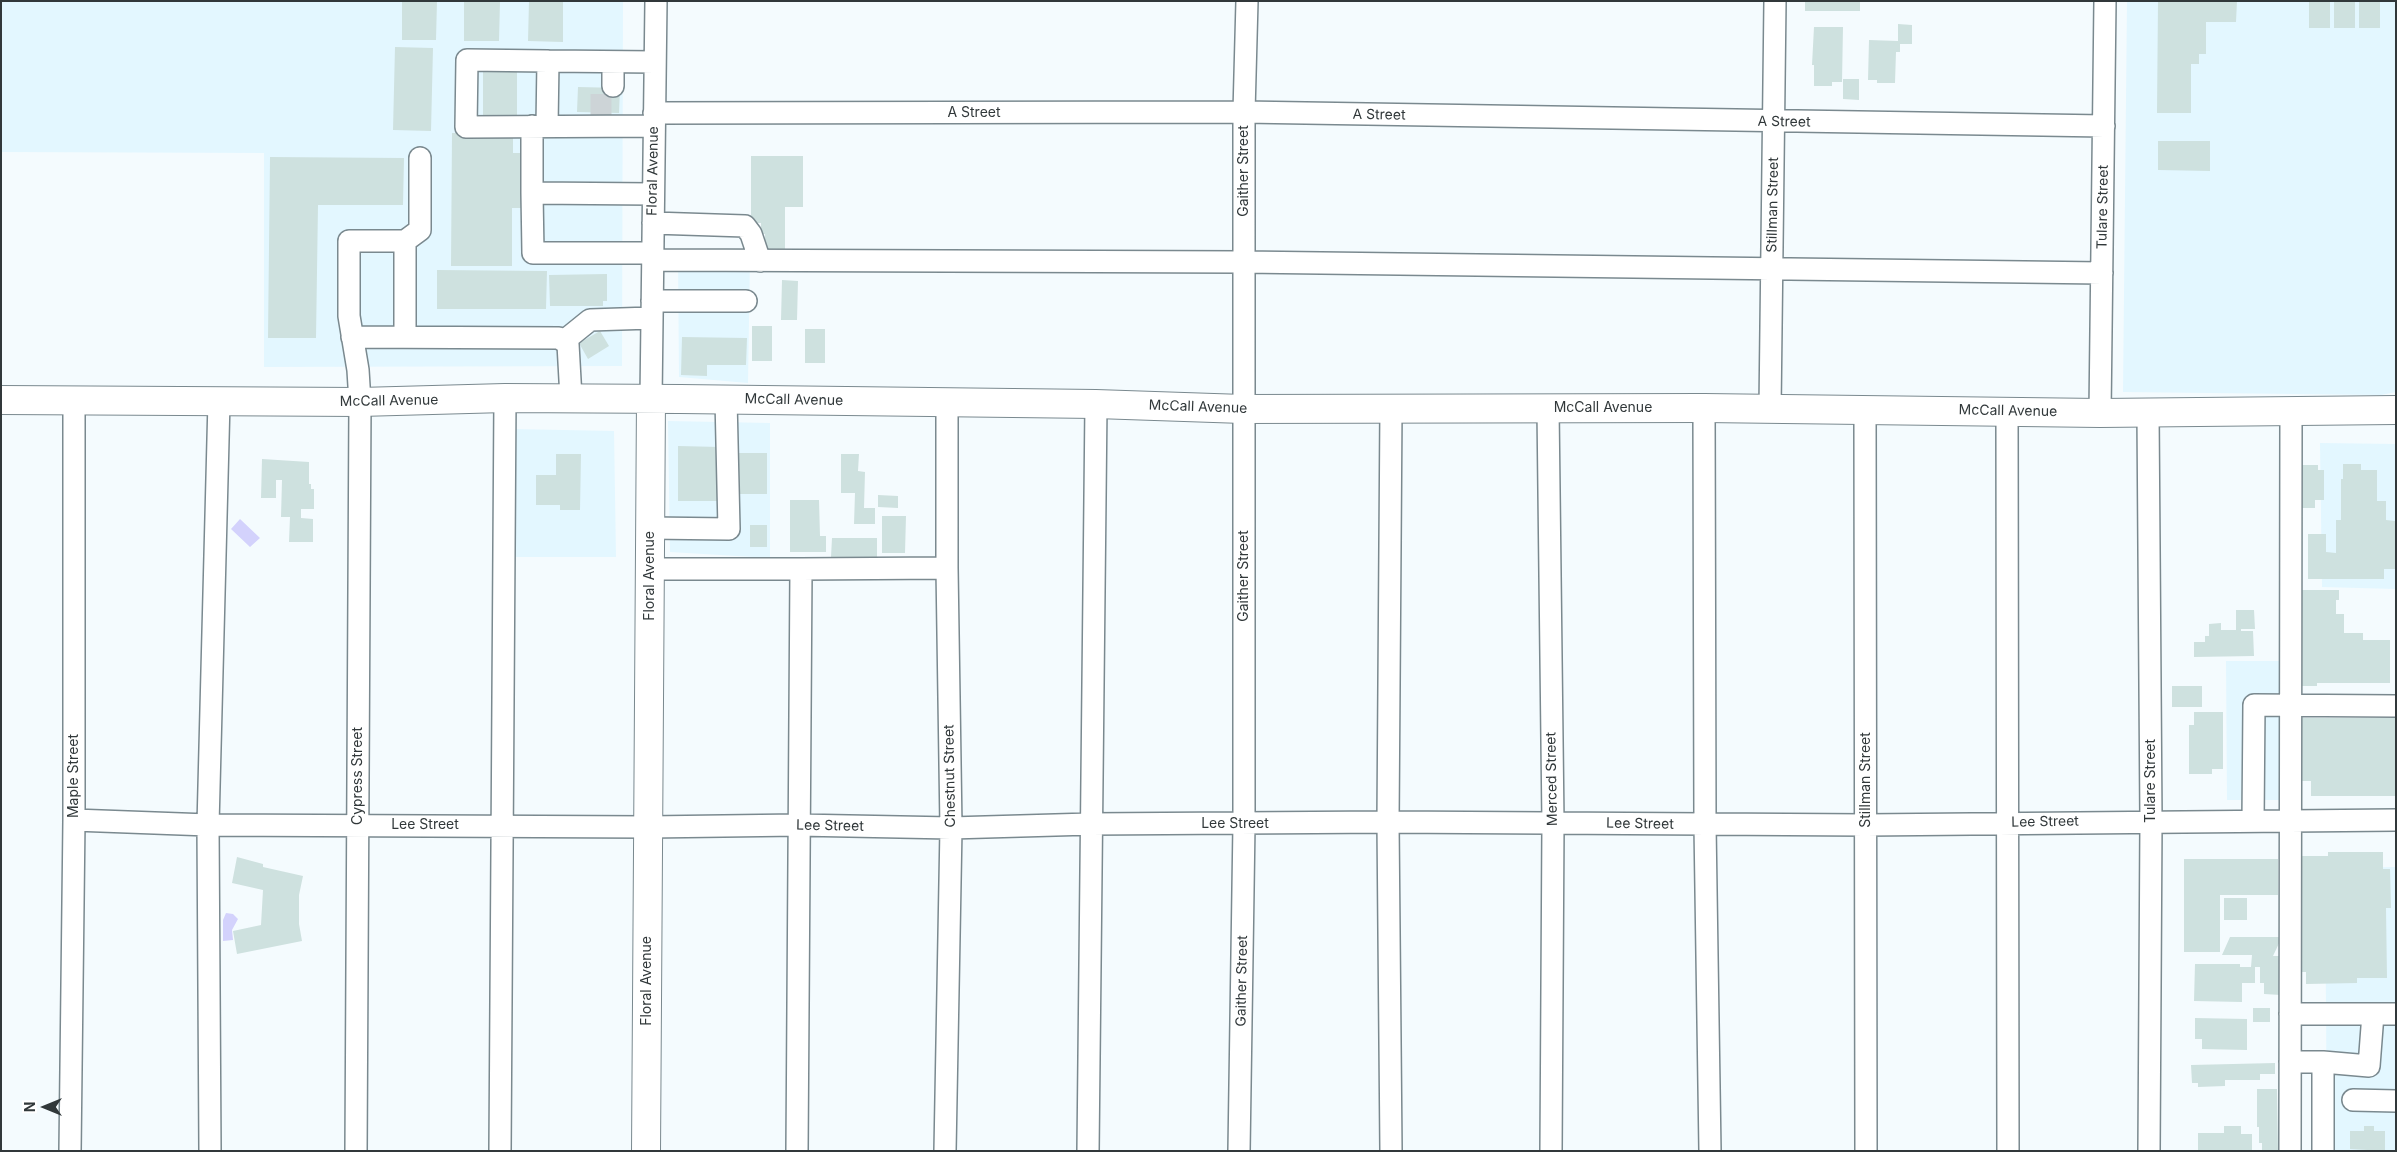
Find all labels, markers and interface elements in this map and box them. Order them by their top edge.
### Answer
street label: A Street [947,105,1001,121]
street label: A Street [1352,106,1406,124]
street label: A Street [1757,113,1811,131]
street label: Gaither Street [1236,125,1252,217]
street label: Floral Avenue [644,126,662,216]
street label: Stillman Street [1764,157,1782,253]
street label: Tulare Street [2094,165,2112,249]
street label: McCall Avenue [745,391,843,409]
street label: McCall Avenue [340,392,438,410]
street label: McCall Avenue [1148,397,1248,417]
street label: McCall Avenue [1554,400,1652,416]
street label: McCall Avenue [1959,402,2057,420]
street label: Gaither Street [1236,530,1252,622]
street label: Floral Avenue [642,531,658,621]
street label: Chestnut Street [941,724,959,828]
street label: Cypress Street [350,727,366,825]
street label: Merced Street [1543,732,1561,826]
street label: Stillman Street [1858,732,1874,828]
street label: Maple Street [66,734,82,818]
street label: Tulare Street [2143,739,2159,823]
street label: Lee Street [2011,813,2079,831]
street label: Lee Street [1606,815,1674,833]
street label: Lee Street [1201,816,1269,832]
street label: Lee Street [391,817,459,833]
street label: Lee Street [796,817,864,835]
street label: Gaither Street [1233,935,1251,1027]
street label: Floral Avenue [639,936,655,1026]
north arrow [20,1082,70,1132]
text: N [21,1102,38,1112]

